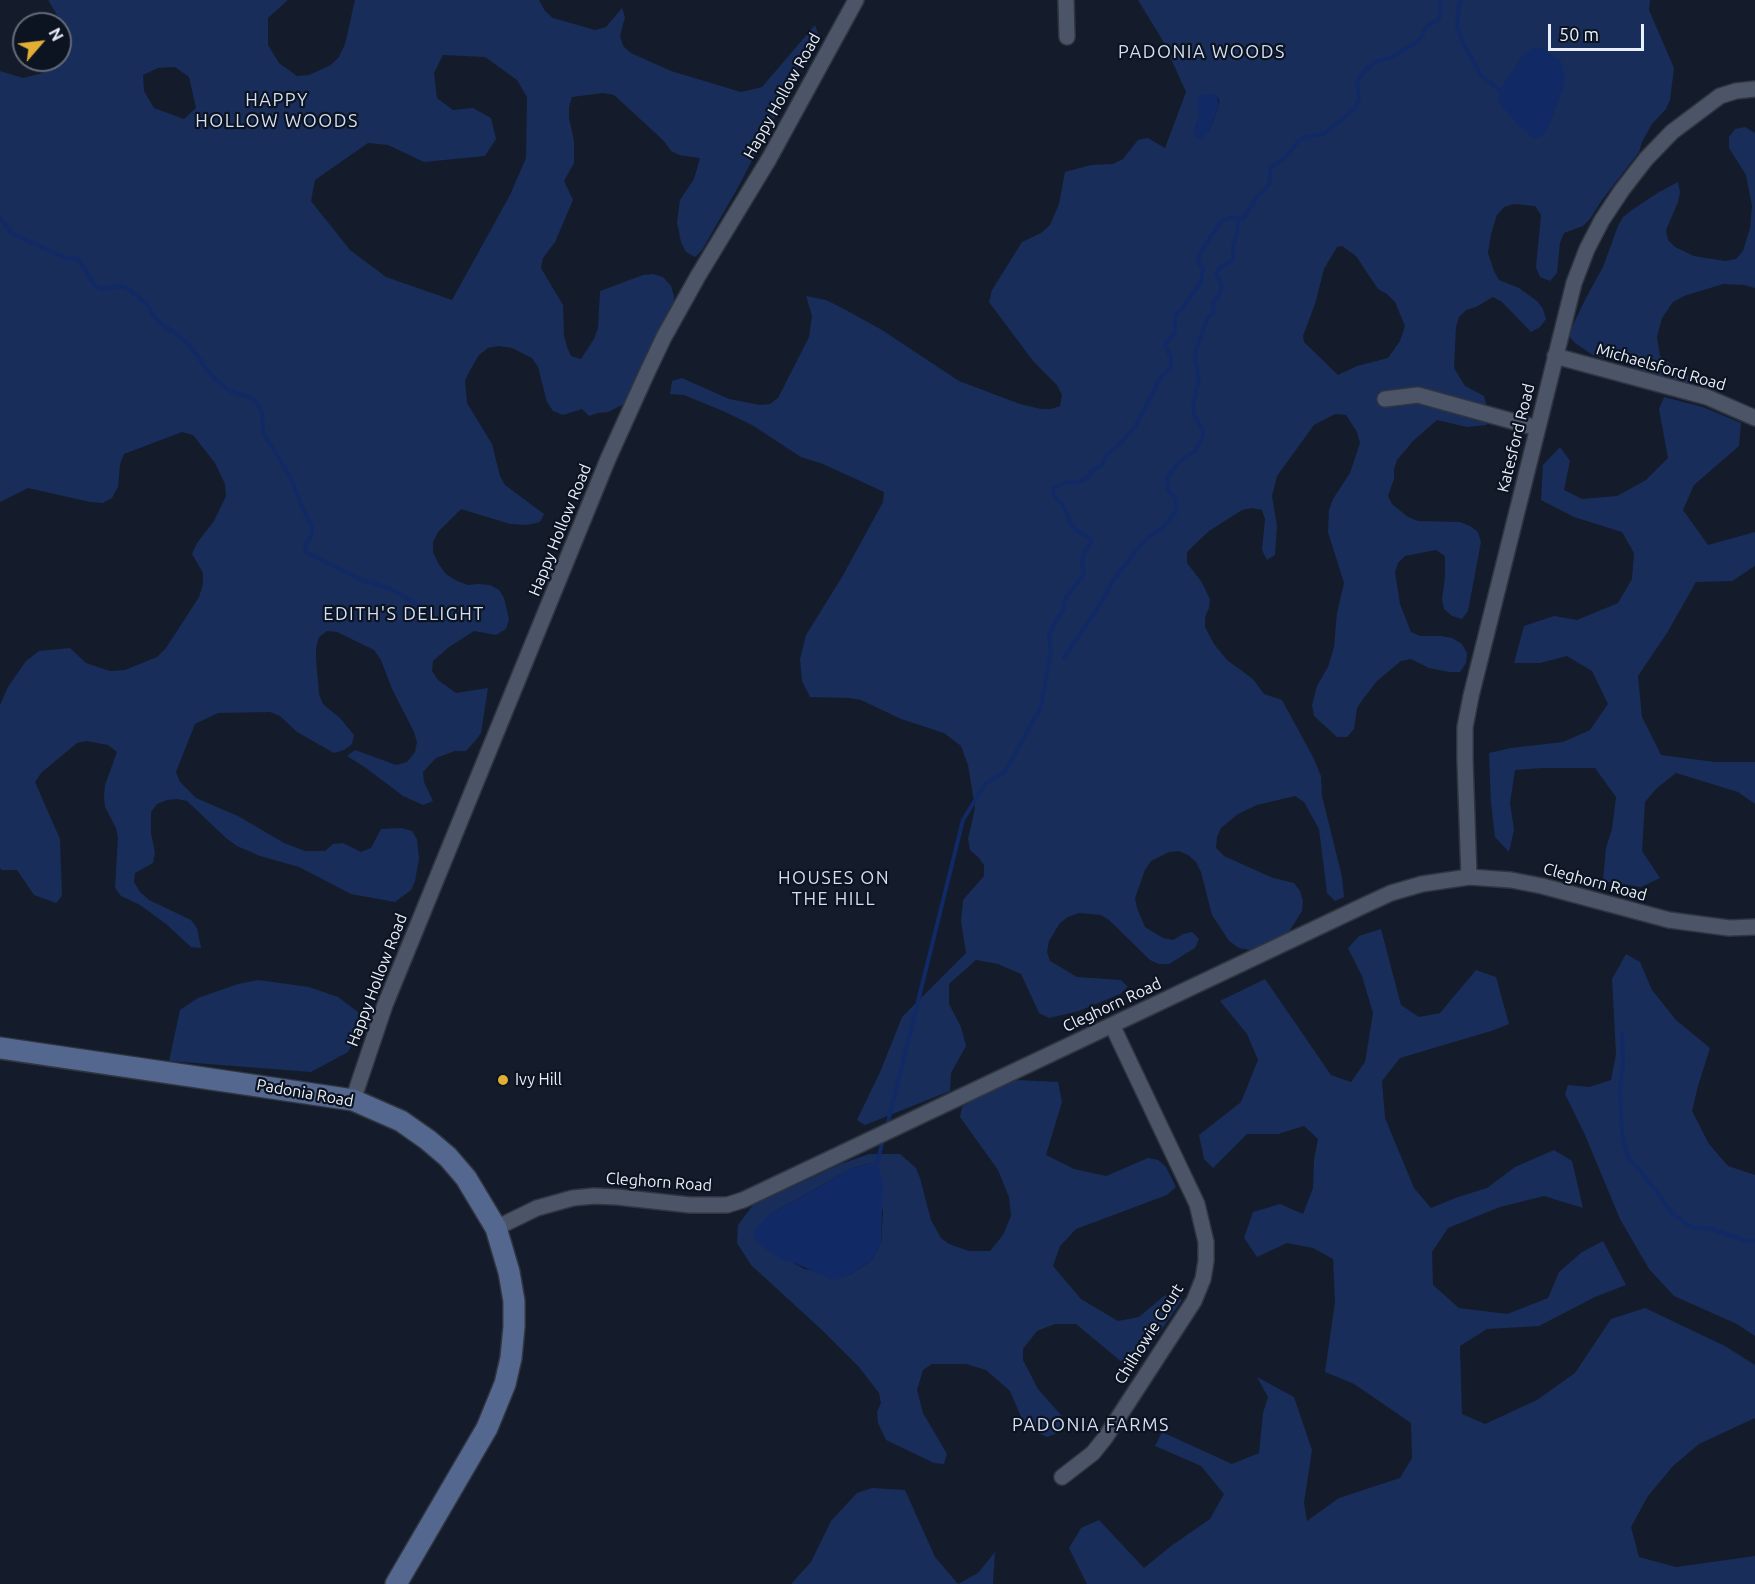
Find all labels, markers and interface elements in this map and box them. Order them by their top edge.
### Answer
north arrow [12,12,72,72]
scale bar [1551,12,1647,50]
text: 50 m [1559,24,1599,44]
text: N [45,25,67,44]
street label: Happy Hollow Road [740,30,824,162]
district label: PADONIA WOODS [1118,41,1286,63]
district label: HAPPY HOLLOW WOODS [195,89,359,132]
street label: Michaelsford Road [1594,339,1728,395]
street label: Katesford Road [1493,382,1539,494]
street label: Happy Hollow Road [525,461,595,599]
district label: EDITH'S DELIGHT [323,603,485,625]
street label: Cleghorn Road [1541,859,1649,905]
district label: HOUSES ON THE HILL [778,867,890,910]
street label: Happy Hollow Road [343,911,411,1049]
street label: Cleghorn Road [1060,974,1164,1036]
place label: Ivy Hill [515,1070,562,1090]
marker: Ivy Hill [496,1073,510,1087]
street label: Padonia Road [255,1075,355,1111]
street label: Cleghorn Road [605,1169,713,1195]
street label: Chilhowie Court [1110,1280,1188,1388]
district label: PADONIA FARMS [1012,1414,1170,1436]

